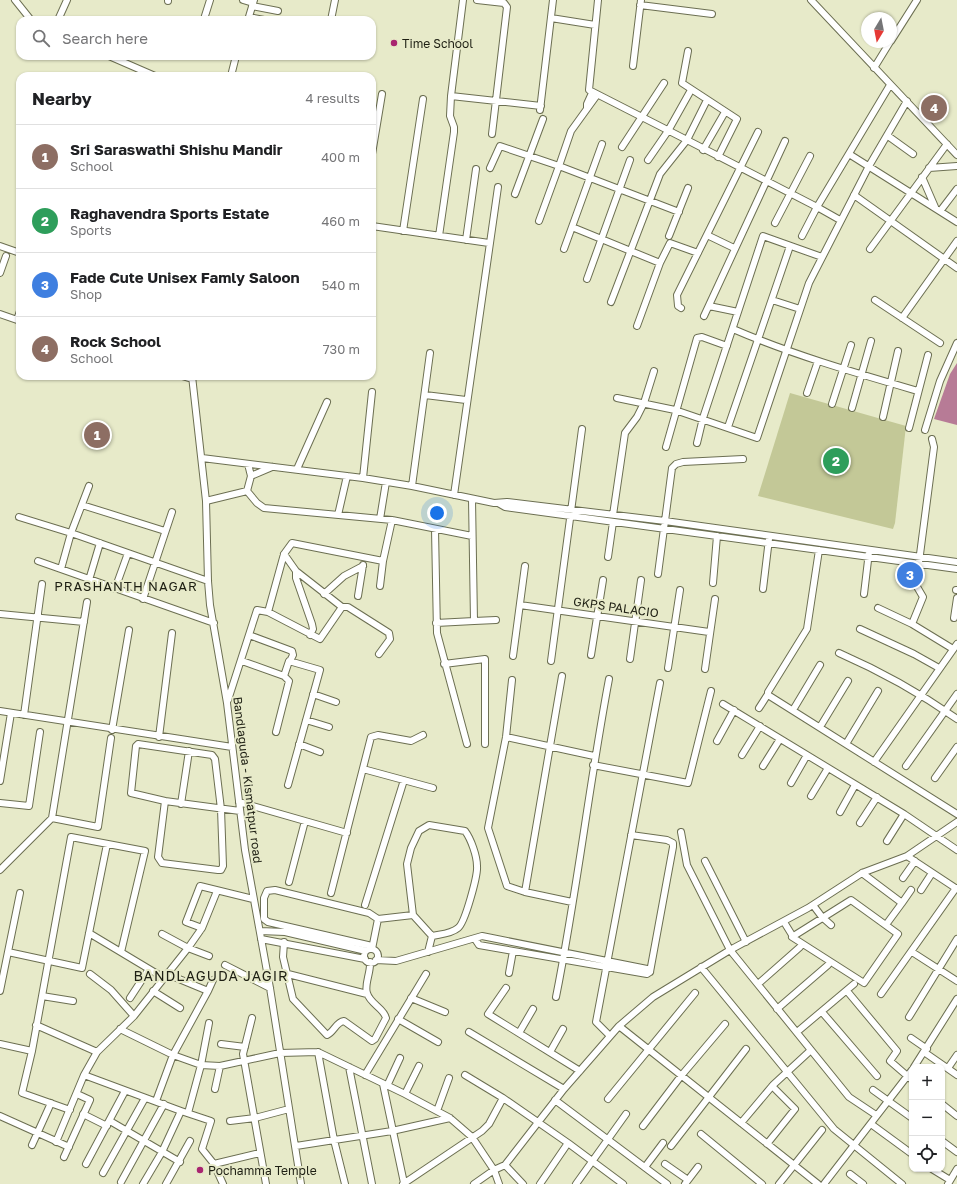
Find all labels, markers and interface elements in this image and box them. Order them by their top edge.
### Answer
north arrow [861,12,897,48]
search box [16,16,376,60]
icon: search [30,27,52,49]
text: Search here [62,29,148,47]
place label: Time School [402,36,473,51]
marker: Time School [389,38,399,48]
text: Nearby [32,88,92,109]
text: 4 results [306,90,360,106]
pin: 4 [921,93,947,123]
text: Sri Saraswathi Shishu Mandir [70,140,283,158]
text: 1 [42,149,48,165]
text: 400 m [321,149,360,165]
text: School [70,158,113,174]
text: Raghavendra Sports Estate [70,204,269,222]
text: 2 [41,213,49,229]
text: 460 m [321,213,360,229]
text: Sports [70,222,112,238]
text: Fade Cute Unisex Famly Saloon [70,268,300,286]
text: 3 [41,277,49,293]
text: 540 m [322,277,360,293]
text: Shop [70,286,102,302]
text: Rock School [70,332,161,350]
text: 4 [41,341,49,357]
text: 730 m [323,341,360,357]
text: School [70,350,113,366]
pin: 1 [84,420,110,450]
pin: 2 [823,446,849,476]
your location [427,503,447,523]
pin: 3 [897,560,923,590]
district label: PRASHANTH NAGAR [54,578,198,594]
street label: GKPS PALACIO [572,594,660,620]
street label: Bandlaguda - Kismatpur road [230,696,266,864]
district label: BANDLAGUDA JAGIR [133,967,289,984]
map controls [909,1064,945,1172]
button: + [909,1064,945,1100]
button: − [909,1100,945,1136]
button: locate [909,1136,945,1172]
place label: Pochamma Temple [208,1163,317,1178]
marker: Pochamma Temple [195,1165,205,1175]

